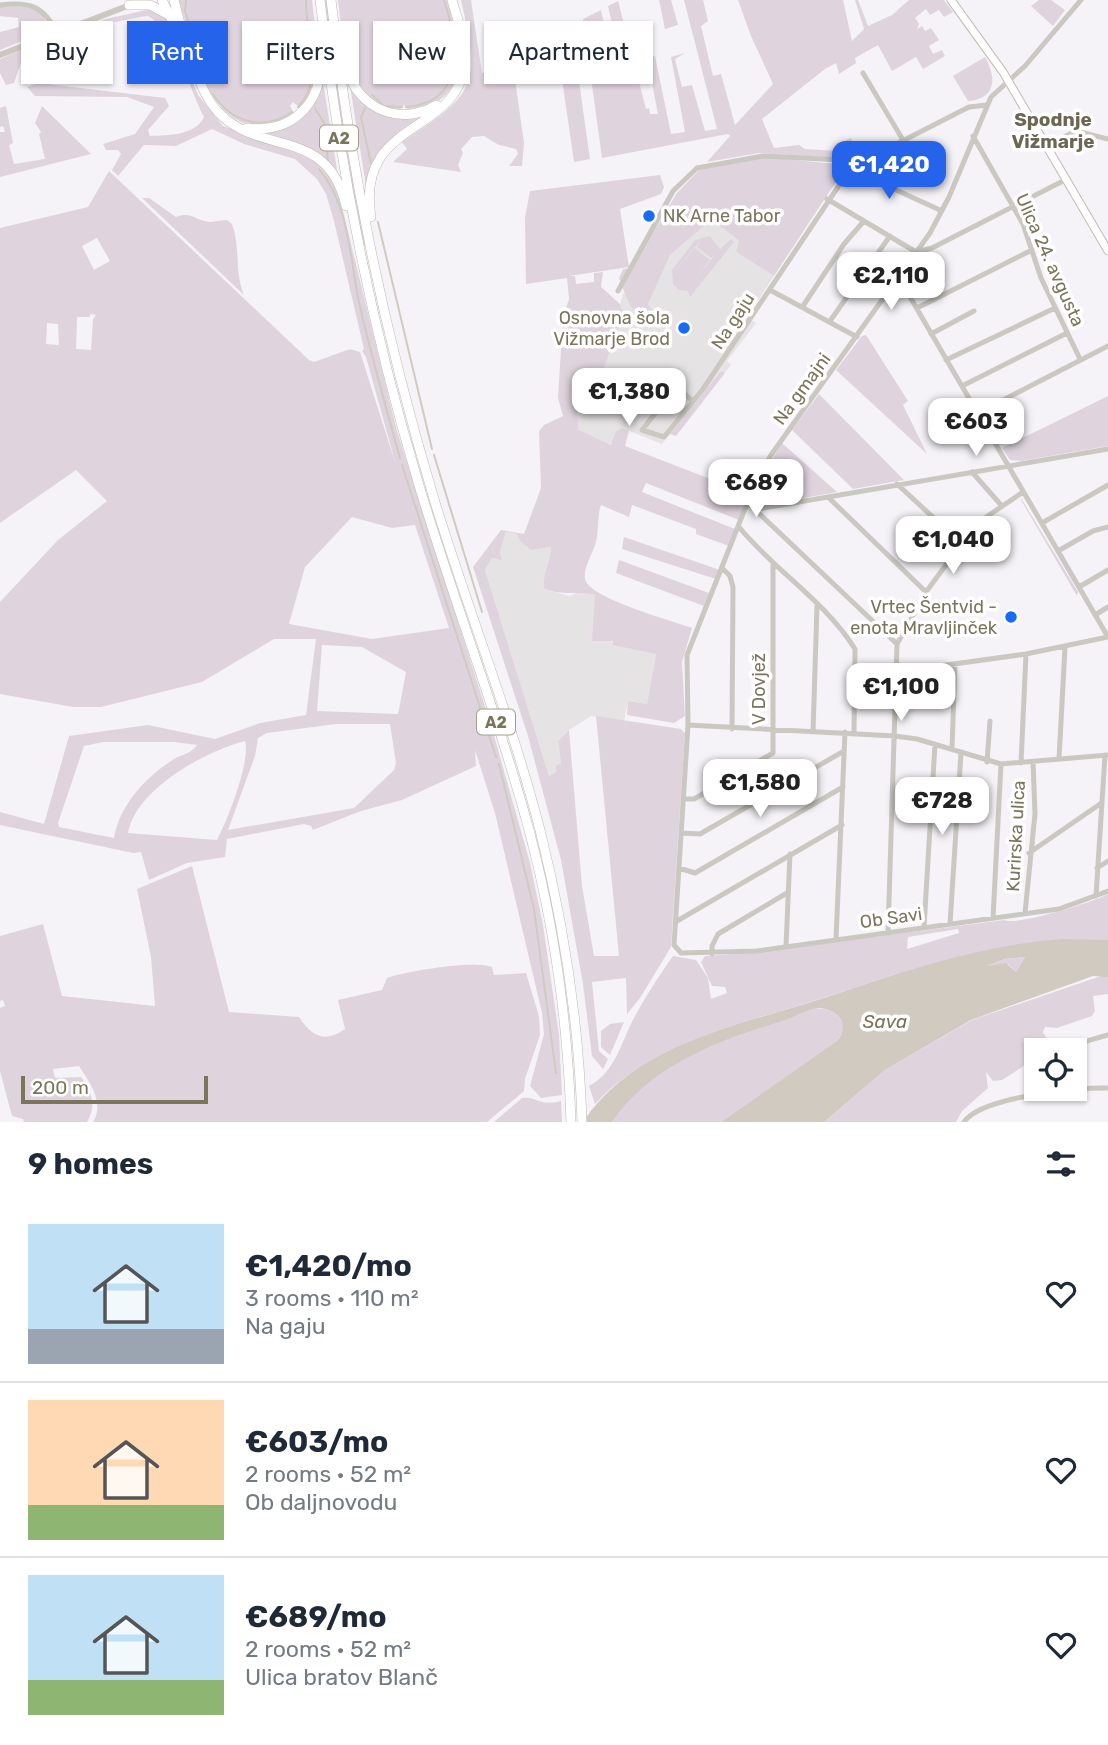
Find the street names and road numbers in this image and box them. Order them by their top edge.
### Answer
road number: A2 [320,126,358,150]
street label: Ulica 24. avgusta [1011,190,1089,330]
street label: Na gaju [707,289,759,353]
street label: Na gmajni [769,349,835,429]
street label: V Dovjež [748,653,770,725]
road number: A2 [477,709,515,734]
street label: Kurirska ulica [1002,780,1030,892]
street label: Ob Savi [858,903,924,933]

